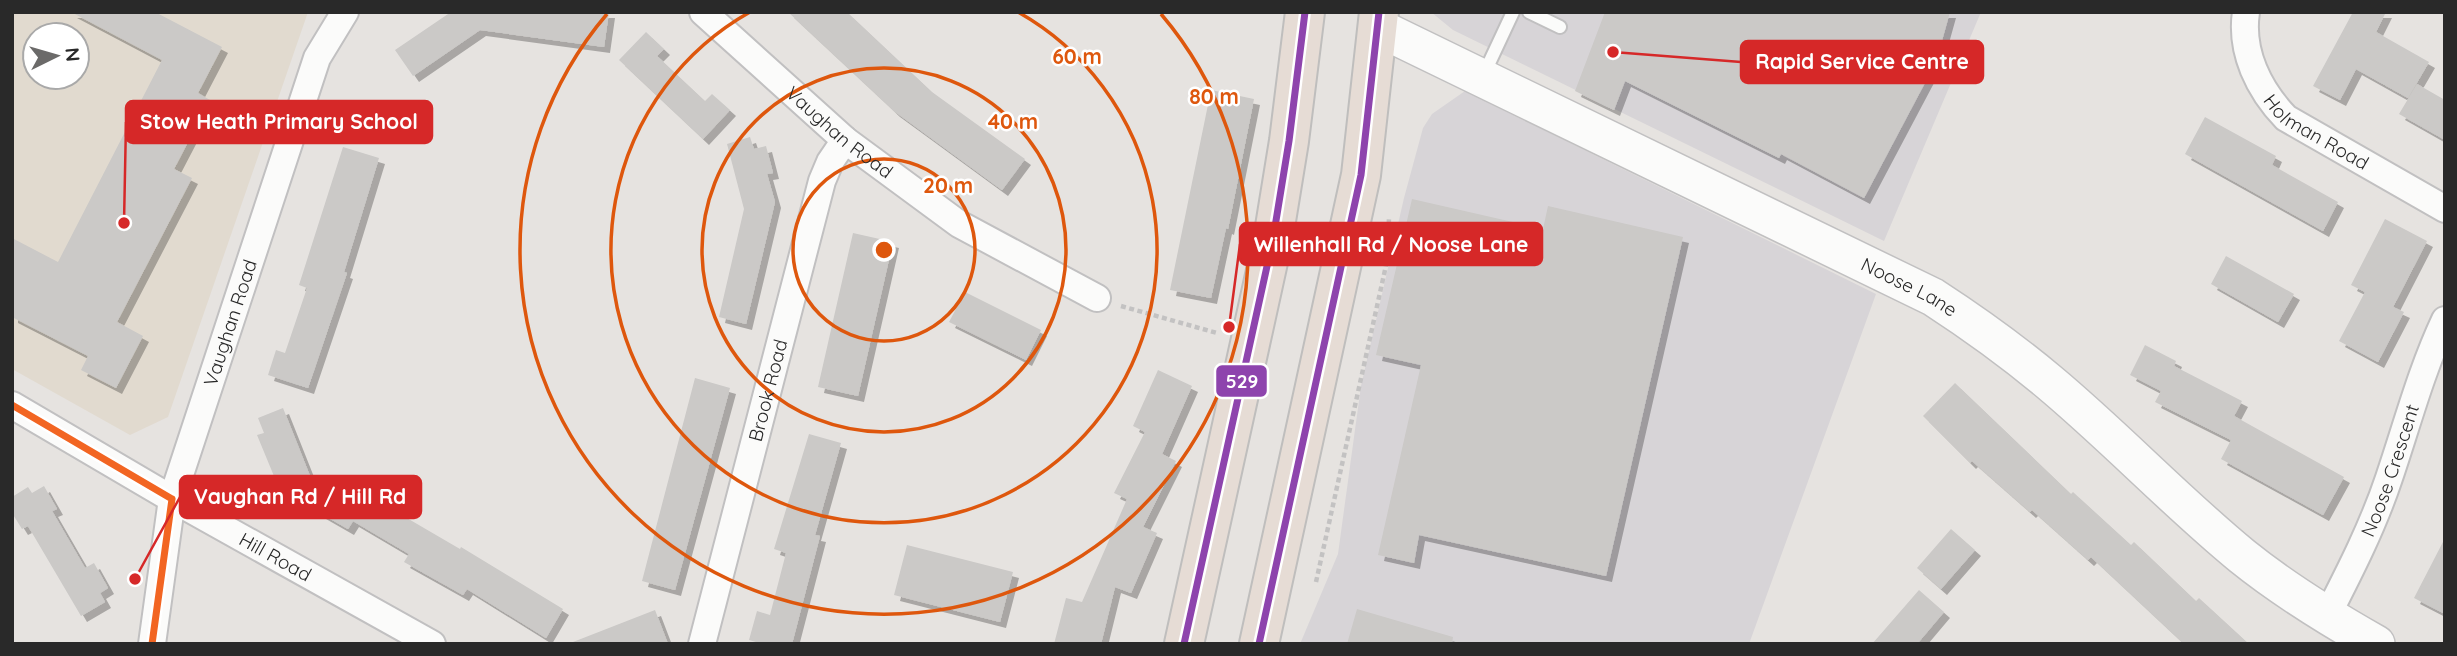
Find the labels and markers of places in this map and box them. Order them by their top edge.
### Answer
callout: Rapid Service Centre [1741,41,1983,83]
callout: Stow Heath Primary School [126,101,432,143]
callout: Willenhall Rd / Noose Lane [1240,223,1542,265]
centre of rings [872,238,896,262]
callout: Vaughan Rd / Hill Rd [180,476,421,518]

